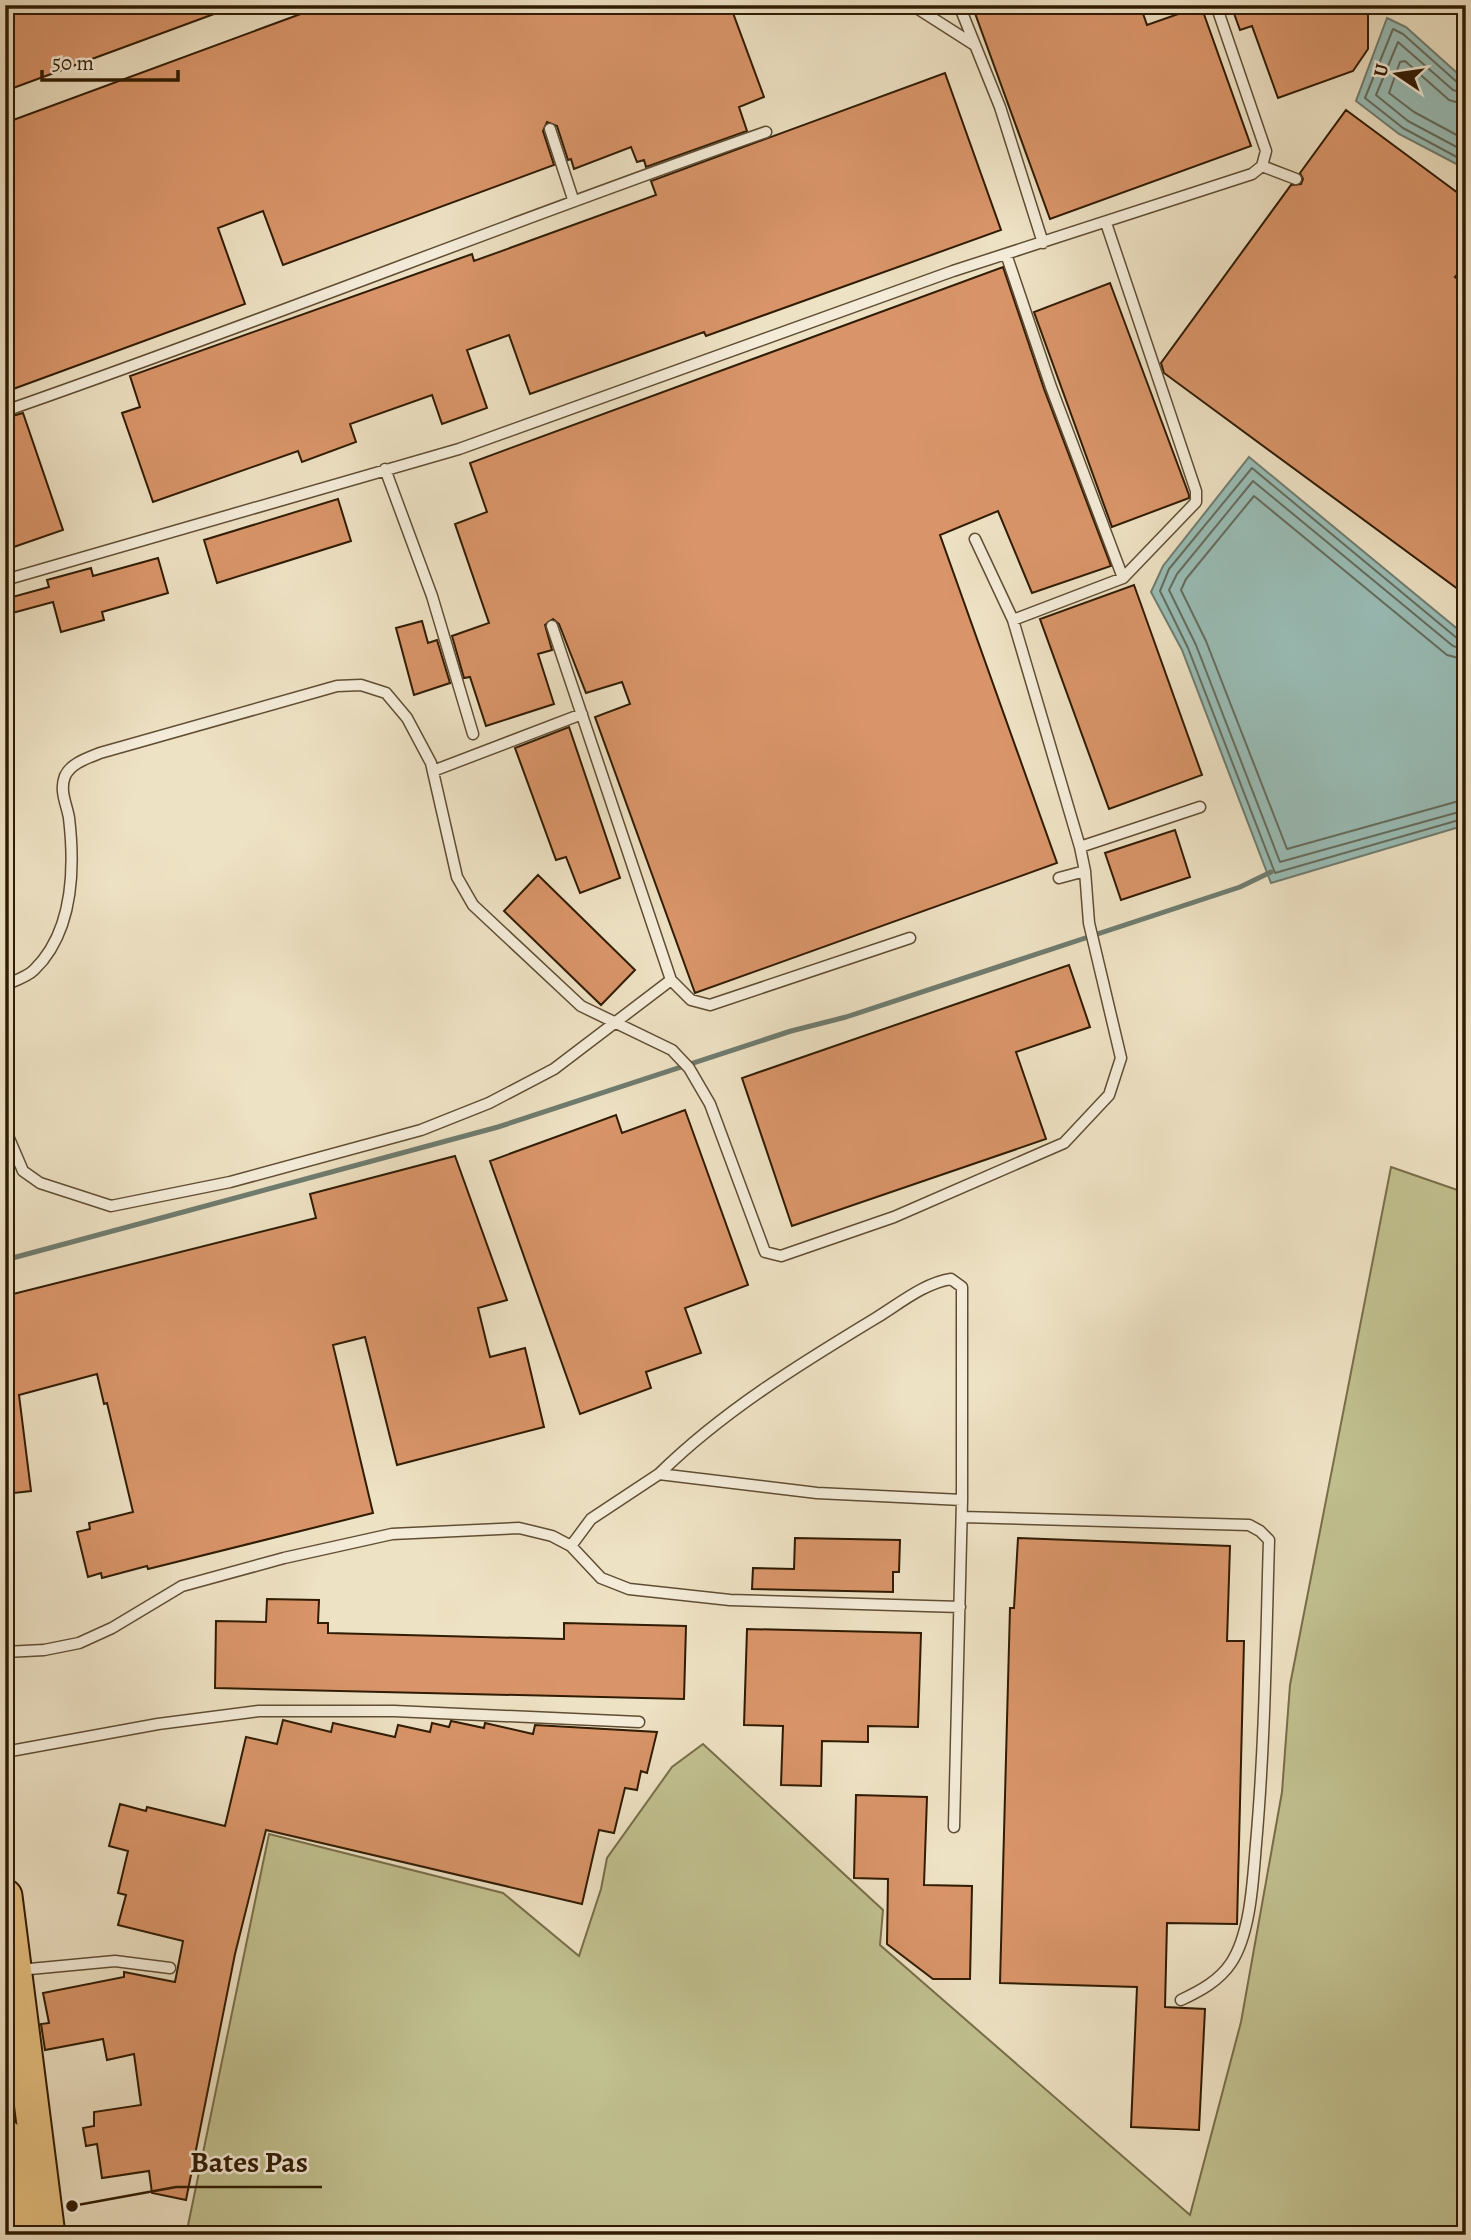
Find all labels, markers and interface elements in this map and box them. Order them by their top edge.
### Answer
scale bar [42,38,178,82]
north arrow [1362,38,1432,108]
text: 50 m [52,49,94,77]
text: U [1367,61,1396,79]
callout: Bates Pas [176,2136,322,2187]
text: Bates Pas [190,2142,308,2182]

